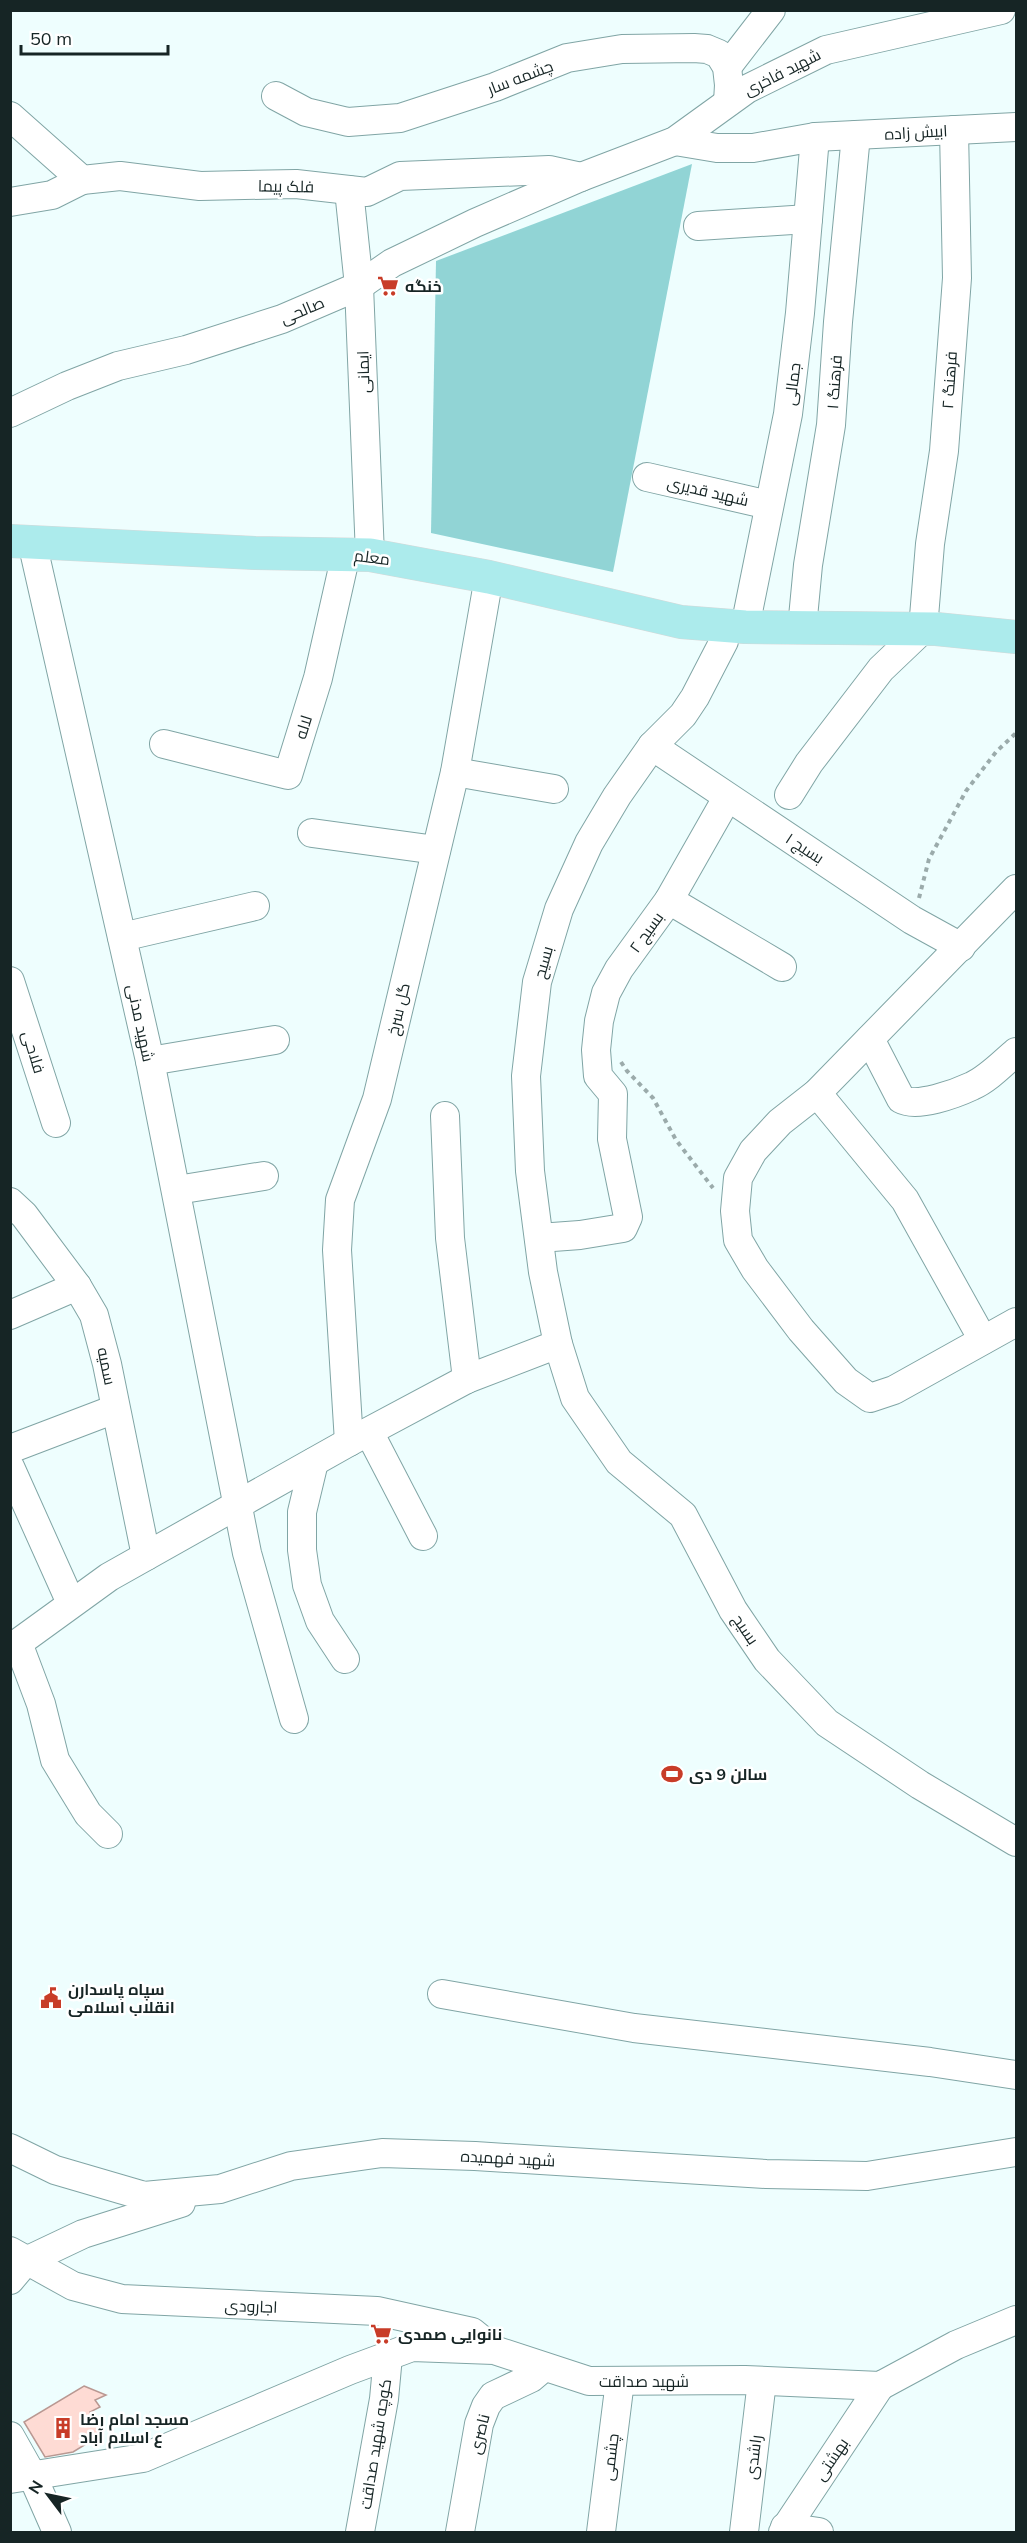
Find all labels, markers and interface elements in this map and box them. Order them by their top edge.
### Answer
scale bar [21,18,168,56]
text: 50 m [30,27,72,50]
street label: شهید فاخری [740,44,824,101]
street label: چشمه سار [483,55,557,101]
street label: ابیش زاده [884,120,948,145]
street label: فلک پیما [258,176,314,198]
supermarket icon: خنگه [376,274,400,298]
place label: خنگه [405,276,442,296]
street label: صالحی [277,292,327,329]
street label: ایمانی [352,350,375,394]
street label: فرهنگ ۲ [937,351,961,409]
street label: فرهنگ ۱ [822,354,846,410]
street label: جمالی [779,361,806,407]
street label: شهید قدیری [665,472,751,511]
street label: معلم [353,545,391,571]
street label: لاله [290,713,316,741]
street label: بسیج ۱ [781,828,828,869]
street label: بسیج ۲ [625,908,669,957]
street label: بسیح [529,943,559,981]
street label: گل سرخ [382,981,416,1038]
street label: شهید مدنی [122,983,159,1064]
street label: فلاحی [17,1028,50,1076]
street label: سمیه [93,1345,121,1387]
street label: بسیج [727,1610,763,1649]
sports icon: سالن 9 دی [660,1762,684,1786]
place label: سالن 9 دی [689,1764,767,1784]
place label: سپاه پاسدارن انقلاب اسلامی [68,1979,175,2017]
public building icon: سپاه پاسدارن انقلاب اسلامی [39,1986,63,2010]
street label: شهید فهمیده [460,2146,556,2171]
street label: اجارودی [224,2295,278,2318]
supermarket icon: نانوایی صمدی [369,2322,393,2346]
place label: نانوایی صمدی [398,2324,502,2344]
street label: شهید صداقت [599,2371,689,2392]
street label: کوچه شهید صداقت [355,2377,397,2511]
place label: مسجد امام رضا ع اسلام آباد [80,2409,189,2449]
street label: ناصری [464,2412,495,2456]
building icon: مسجد امام رضا ع اسلام آباد [51,2416,75,2440]
street label: چشمی [597,2432,625,2482]
street label: راشدی [740,2434,767,2480]
street label: بهشتی [809,2434,853,2485]
north arrow [18,2465,78,2525]
text: N [24,2477,47,2497]

